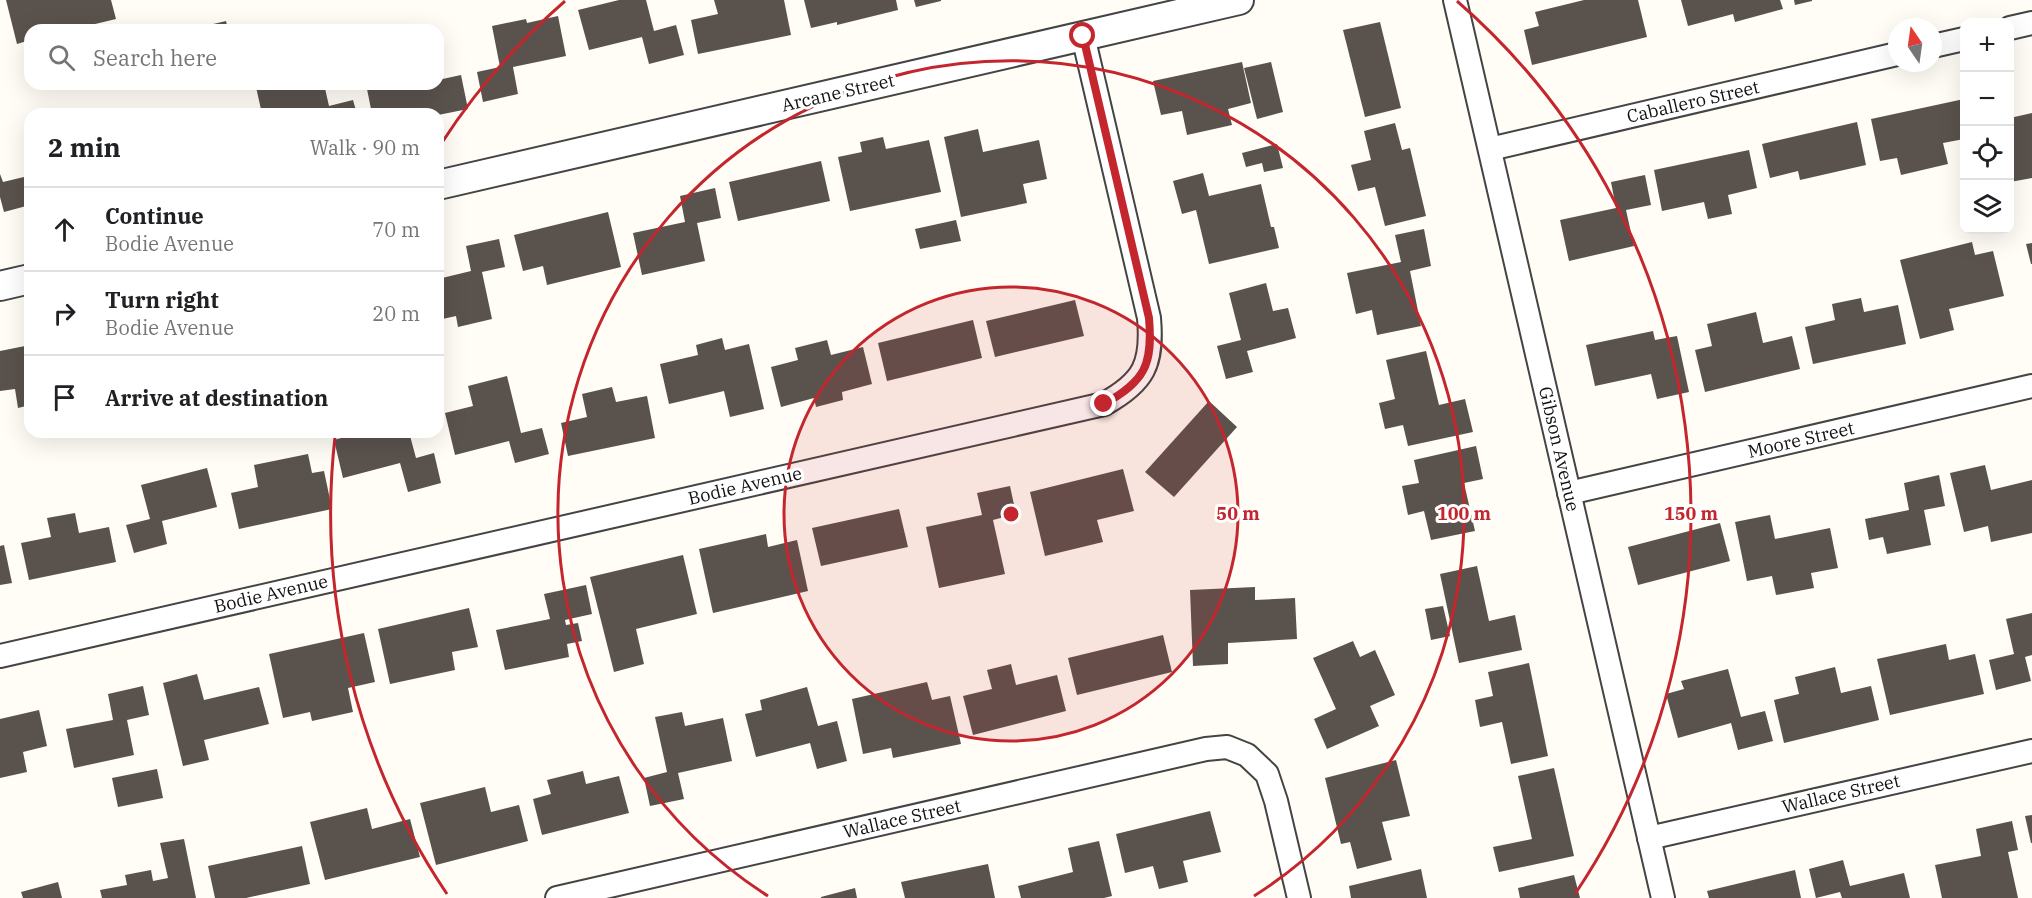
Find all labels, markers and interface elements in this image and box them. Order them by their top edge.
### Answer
north arrow [1888,18,1942,72]
map controls [1960,18,2014,234]
button: + [1960,18,2014,72]
route start [1069,22,1095,48]
search box [24,24,444,90]
icon: search [45,41,78,74]
text: Search here [93,43,217,72]
street label: Arcane Street [779,68,897,117]
button: − [1960,72,2014,126]
street label: Caballero Street [1624,75,1761,128]
button: locate [1960,126,2014,180]
text: 2 min [48,130,121,164]
text: Walk · 90 m [310,134,420,161]
button: layers [1960,180,2014,234]
text: Continue [105,201,204,230]
icon: ahead [48,213,81,246]
text: 70 m [372,216,420,243]
text: Bodie Avenue [105,230,234,257]
text: Turn right [105,285,219,314]
icon: right [48,297,81,330]
text: 20 m [372,300,420,327]
text: Bodie Avenue [105,314,234,341]
icon: arrive [48,381,81,414]
text: Arrive at destination [105,383,328,412]
street label: Gibson Avenue [1534,384,1585,513]
route end [1090,390,1116,416]
street label: Moore Street [1745,416,1856,463]
street label: Bodie Avenue [686,461,804,510]
text: 50 m [1216,502,1260,525]
text: 100 m [1437,502,1492,525]
text: 150 m [1664,502,1719,525]
centre of rings [1001,504,1021,524]
street label: Bodie Avenue [212,569,330,618]
street label: Wallace Street [1780,769,1902,818]
street label: Wallace Street [841,794,963,843]

